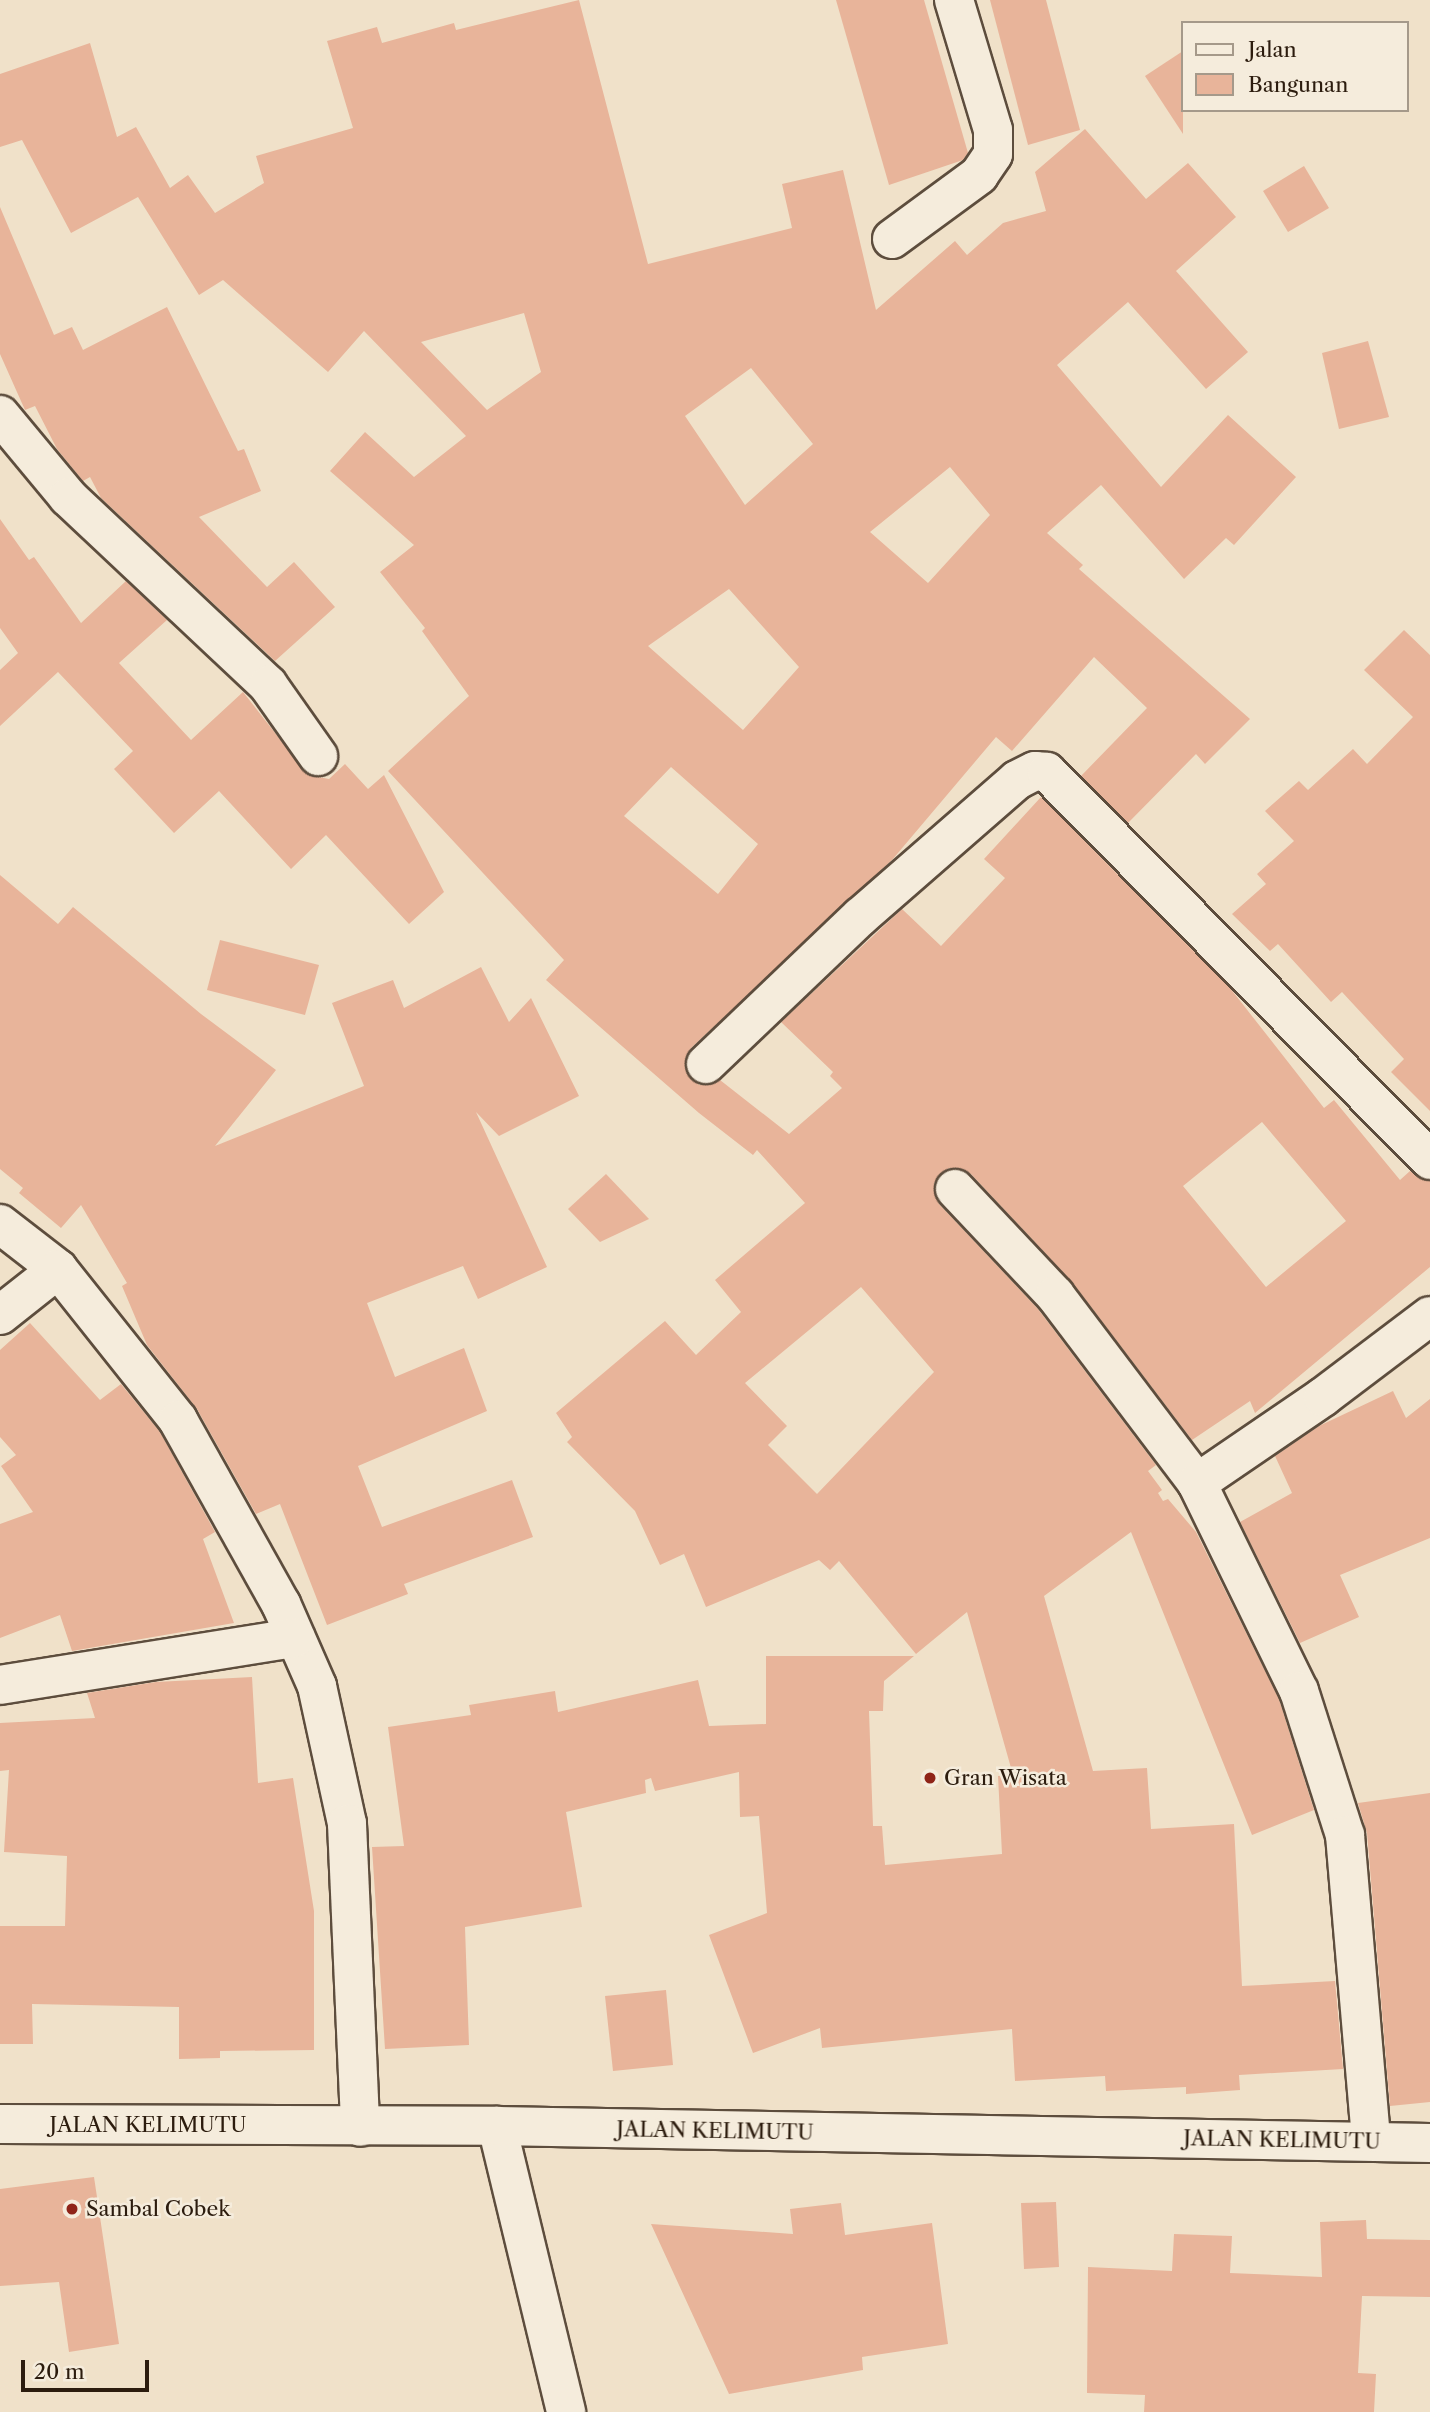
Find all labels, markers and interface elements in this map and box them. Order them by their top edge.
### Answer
legend [1182,21,1409,112]
text: Jalan [1248,37,1297,62]
text: Bangunan [1248,72,1348,97]
place label: Gran Wisata [944,1765,1068,1791]
marker: Gran Wisata [922,1770,938,1786]
street label: JALAN KELIMUTU [49,2112,247,2138]
street label: JALAN KELIMUTU [616,2117,814,2145]
street label: JALAN KELIMUTU [1183,2126,1381,2154]
place label: Sambal Cobek [86,2196,230,2222]
marker: Sambal Cobek [64,2201,80,2217]
scale bar [24,2346,152,2390]
text: 20 m [34,2359,85,2384]

